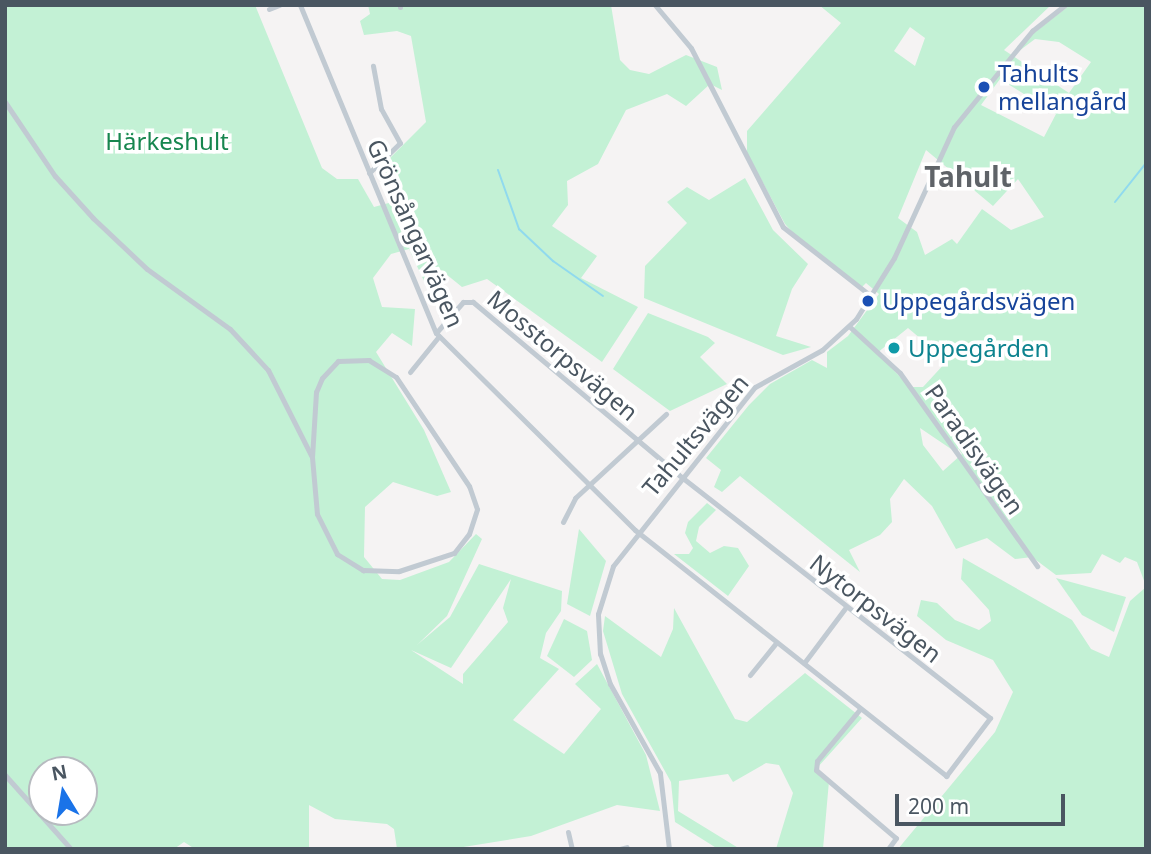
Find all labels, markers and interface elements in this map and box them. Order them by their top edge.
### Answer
place label: Tahults mellangård [998,59,1127,115]
marker: Tahults mellangård [976,79,992,95]
park label: Härkeshult [105,127,229,155]
street label: Grönsångarvägen [362,134,470,332]
district label: Tahult [924,159,1012,193]
street label: Mosstorpsvägen [482,284,644,426]
place label: Uppegårdsvägen [882,287,1075,315]
marker: Uppegårdsvägen [860,293,876,309]
place label: Uppegården [908,334,1049,362]
marker: Uppegården [886,340,902,356]
street label: Tahultsvägen [636,368,754,502]
street label: Paradisvägen [920,378,1030,520]
street label: Nytorpsvägen [805,548,947,668]
north arrow [28,756,98,826]
text: N [49,758,69,787]
scale bar [899,780,1069,824]
text: 200 m [908,792,969,820]

